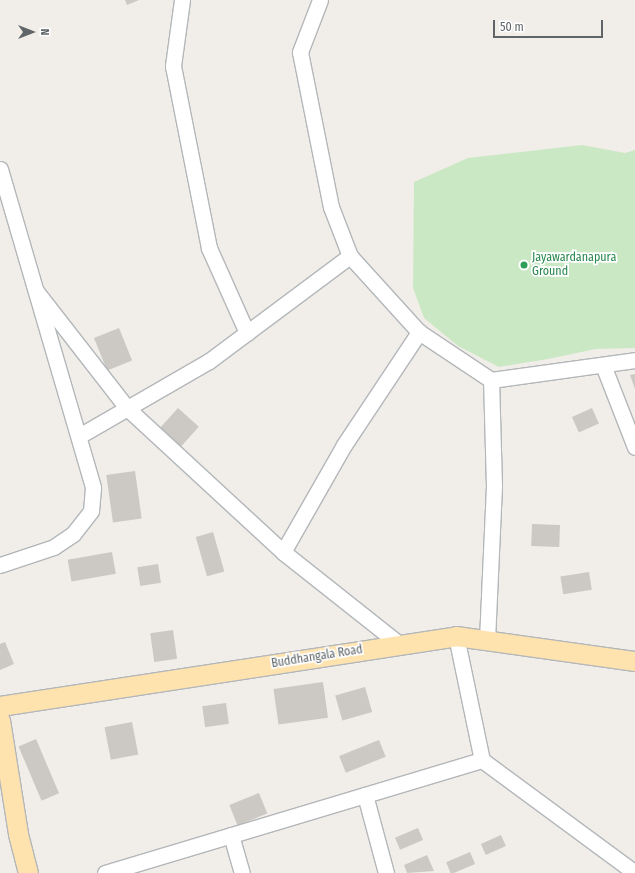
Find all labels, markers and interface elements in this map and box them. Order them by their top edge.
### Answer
north arrow [12,12,52,52]
scale bar [495,12,605,38]
text: 50 m [500,20,524,34]
text: N [38,29,51,35]
place label: Jayawardanapura Ground [532,251,616,279]
marker: Jayawardanapura Ground [519,260,529,270]
street label: Buddhangala Road [270,643,364,671]

